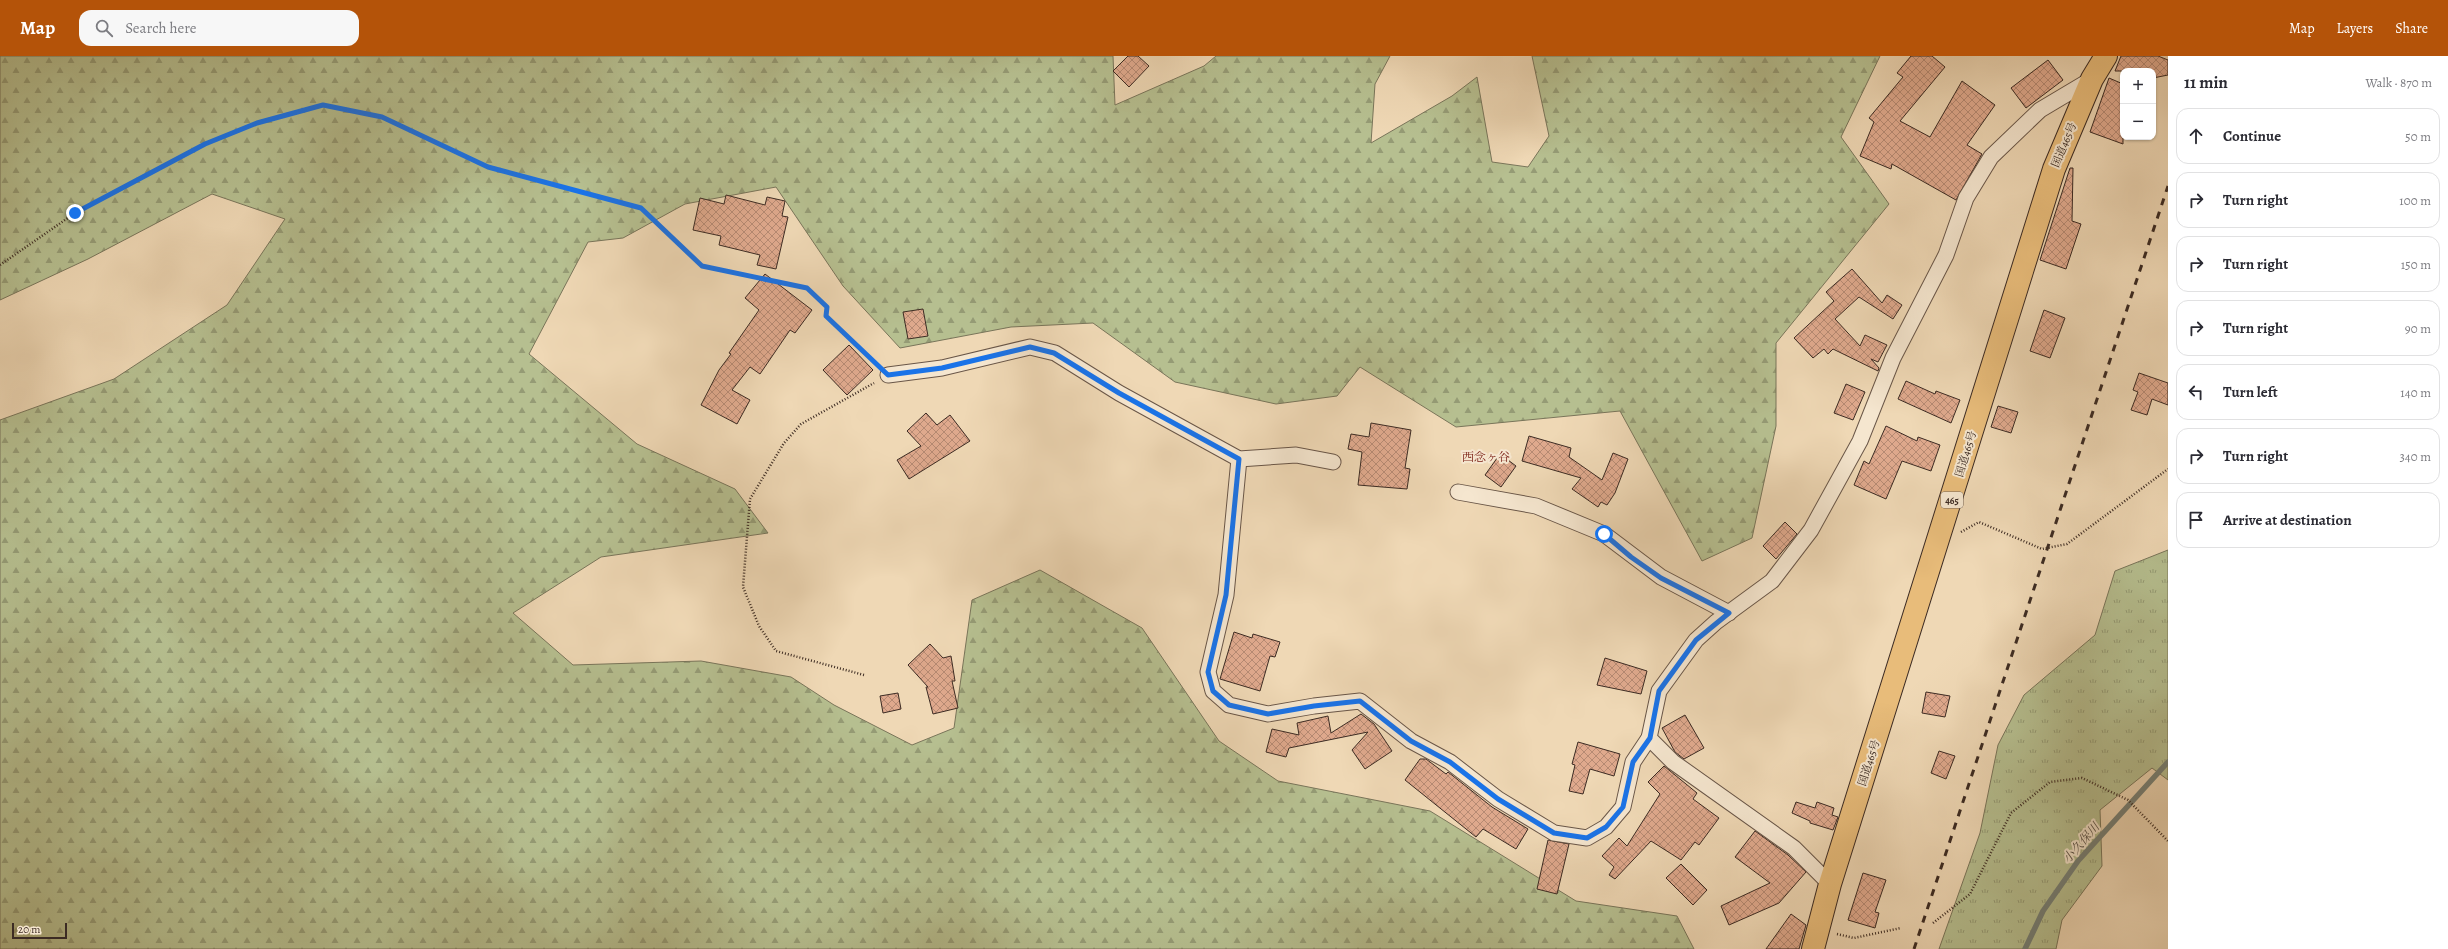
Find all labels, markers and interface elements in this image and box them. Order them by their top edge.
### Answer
search box [79,10,359,46]
text: Map [20,15,55,41]
icon: search [93,17,115,39]
text: Search here [125,18,197,38]
text: Map [2289,19,2315,38]
text: Layers [2337,19,2373,38]
text: Share [2395,19,2428,38]
map controls [2120,68,2156,140]
button: + [2120,68,2156,104]
text: 11 min [2184,71,2228,94]
text: Walk · 870 m [2365,74,2432,91]
button: − [2120,104,2156,140]
street label: 国道465号 [2048,120,2080,170]
icon: ahead [2185,125,2207,147]
text: Continue [2223,126,2281,146]
text: 50 m [2405,128,2431,145]
icon: right [2185,189,2207,211]
text: Turn right [2223,190,2288,210]
text: 100 m [2399,192,2431,209]
route end [66,204,84,222]
icon: right [2185,253,2207,275]
text: Turn right [2223,254,2288,274]
text: 150 m [2401,256,2431,273]
icon: right [2185,317,2207,339]
text: Turn right [2223,318,2288,338]
text: 90 m [2405,320,2431,337]
icon: left [2185,381,2207,403]
text: Turn left [2223,382,2278,402]
text: 140 m [2400,384,2431,401]
street label: 国道465号 [1952,429,1980,479]
icon: right [2185,445,2207,467]
text: Turn right [2223,446,2288,466]
text: 340 m [2399,448,2431,465]
district label: 西念ヶ谷 [1462,449,1510,465]
road number: 465 [1941,492,1963,508]
icon: arrive [2185,509,2207,531]
text: Arrive at destination [2223,510,2352,530]
route start [1595,525,1613,543]
street label: 国道465号 [1854,738,1884,788]
water label: 小久保川 [2059,818,2104,866]
scale bar [12,921,67,940]
text: 20 m [18,922,40,937]

